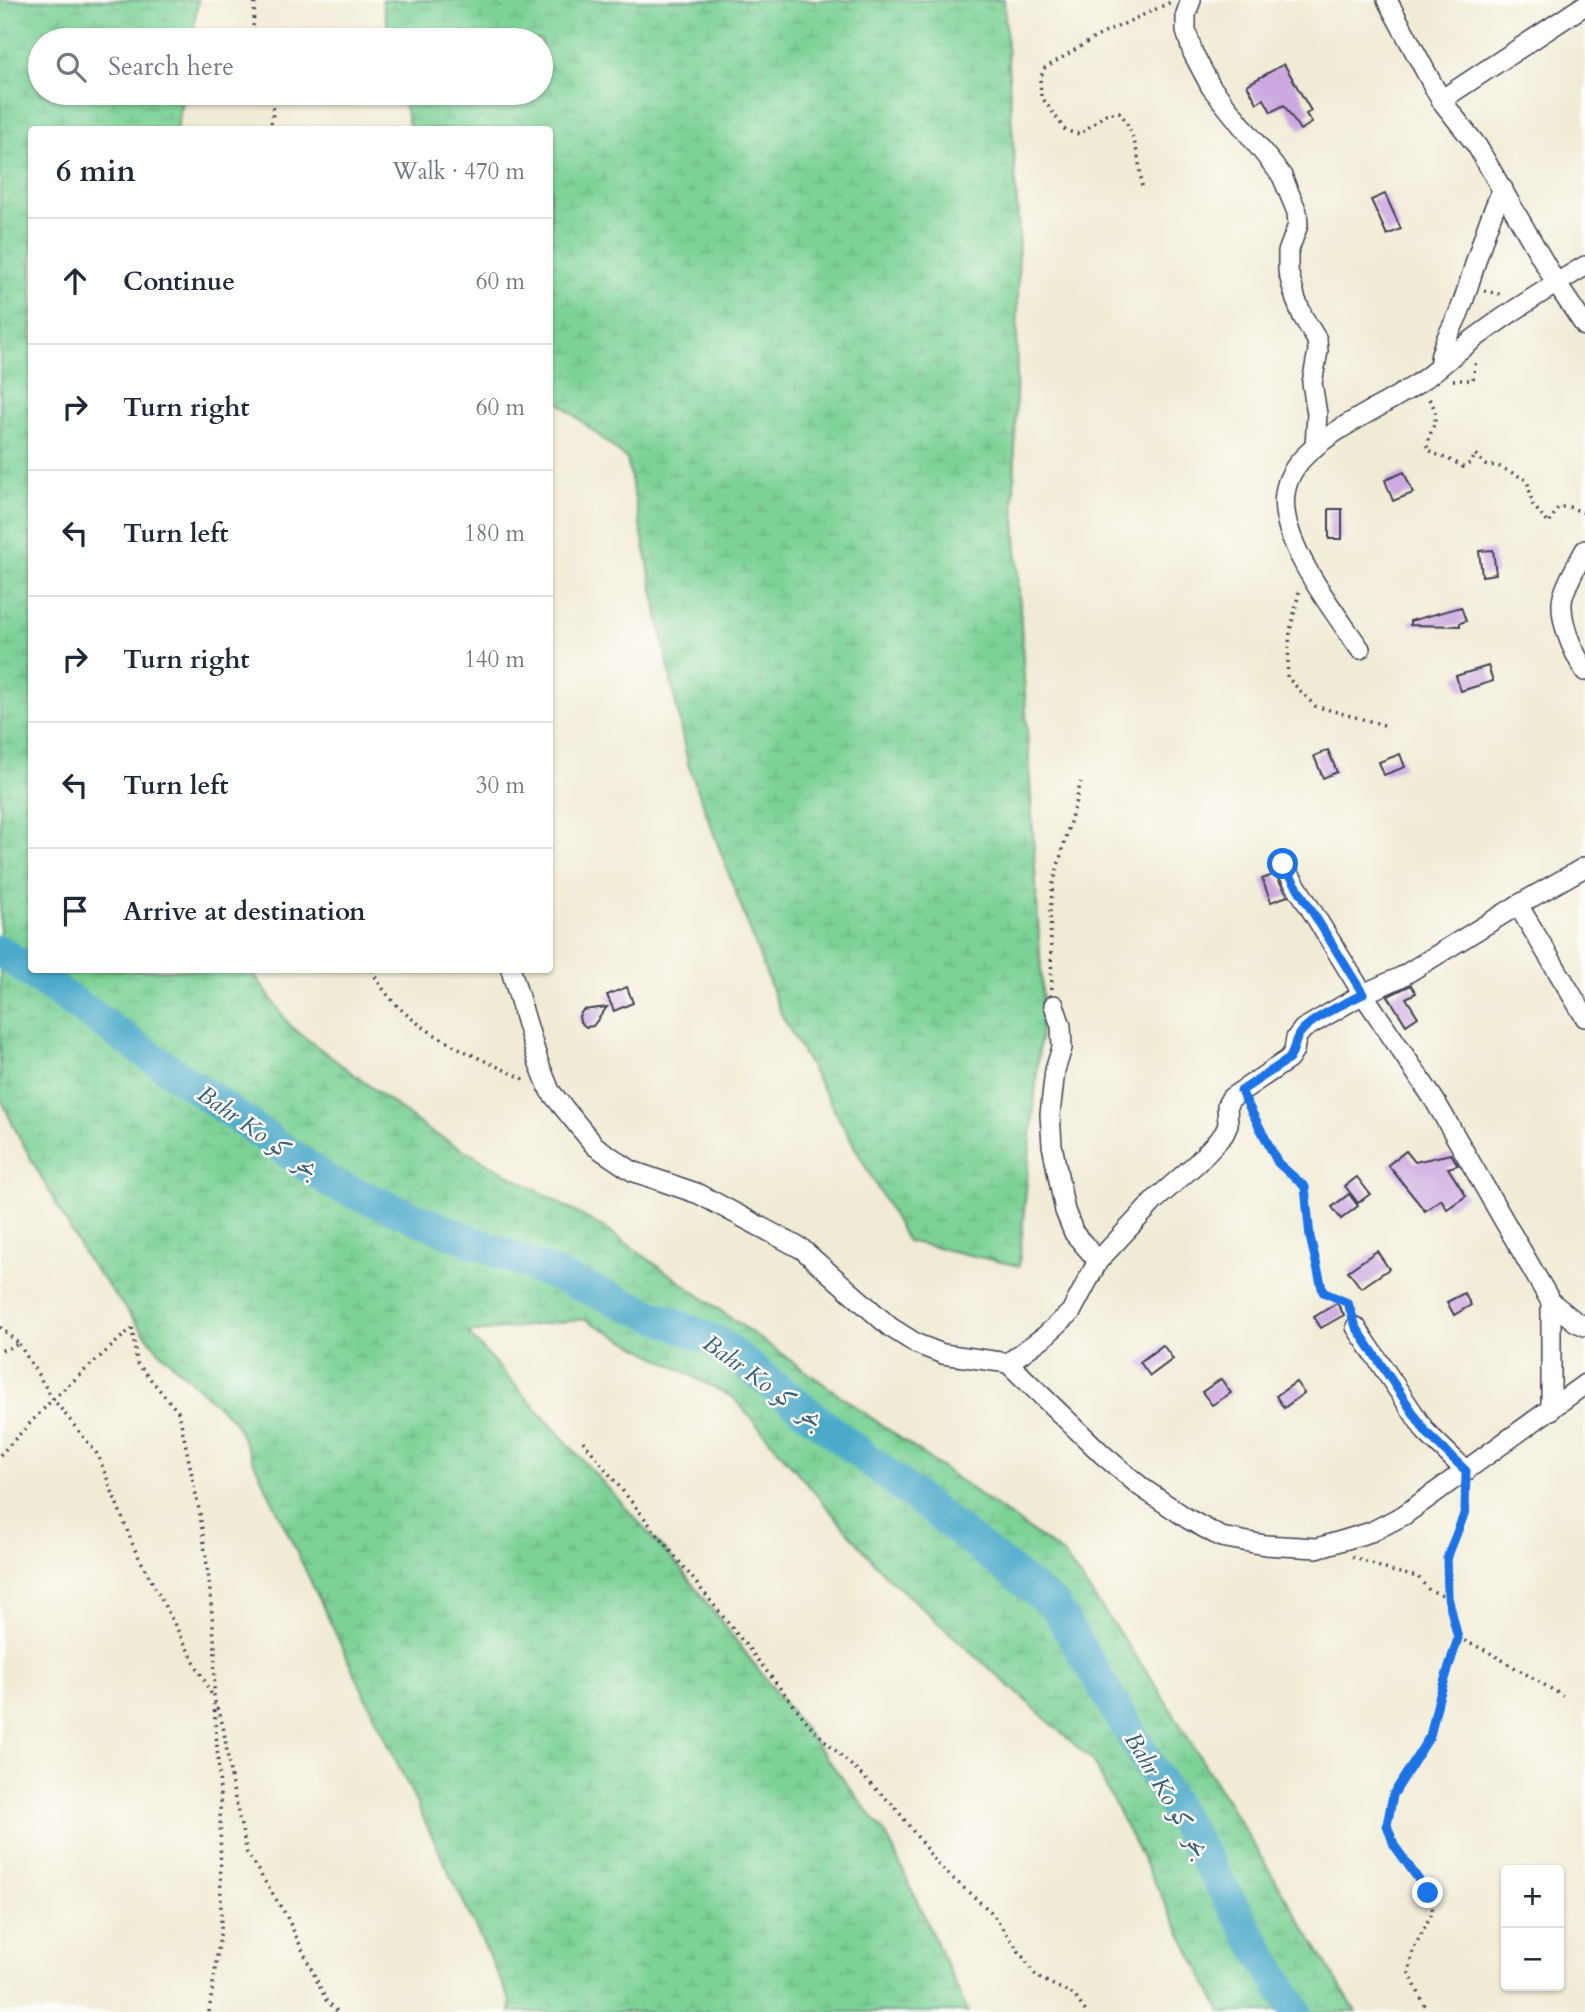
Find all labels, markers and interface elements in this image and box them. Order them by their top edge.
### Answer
search box [28,28,553,105]
icon: search [52,48,90,86]
text: Search here [108,49,234,84]
text: 6 min [56,151,136,192]
text: Walk · 470 m [392,156,525,187]
icon: ahead [56,262,94,300]
text: Continue [123,264,235,299]
text: 60 m [476,266,525,297]
icon: right [56,388,94,426]
text: Turn right [123,390,250,425]
text: 60 m [476,392,525,423]
icon: left [56,514,94,552]
text: Turn left [123,516,228,551]
text: 180 m [464,518,525,549]
icon: right [56,640,94,678]
text: Turn right [123,642,250,677]
text: 140 m [464,644,525,675]
icon: left [56,766,94,804]
text: Turn left [123,768,228,803]
text: 30 m [476,770,525,801]
route start [1267,848,1298,879]
icon: arrive [56,892,94,930]
text: Arrive at destination [123,894,366,929]
water label: Bahr Ko بحر كو [191,1078,325,1186]
water label: Bahr Ko بحر كو [696,1327,830,1437]
water label: Bahr Ko بحر كو [1116,1726,1218,1864]
map controls [1501,1865,1564,1991]
button: + [1501,1865,1564,1928]
route end [1412,1877,1443,1908]
button: − [1501,1928,1564,1991]

